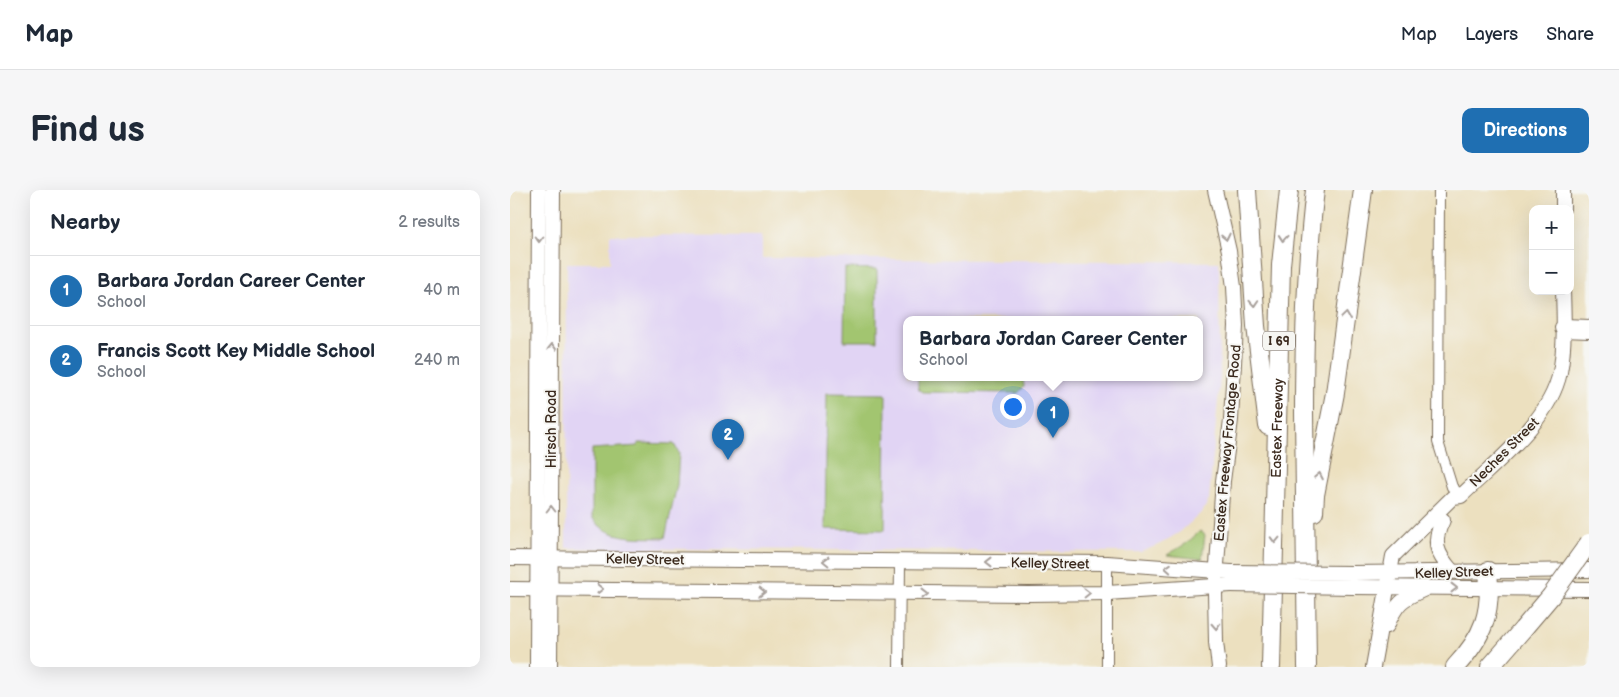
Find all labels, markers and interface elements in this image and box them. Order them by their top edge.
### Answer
text: Map [25,20,73,49]
text: Map [1401,24,1437,45]
text: Layers [1465,24,1518,45]
text: Share [1546,24,1594,45]
button: Directions [1462,108,1589,153]
text: Find us [30,109,145,152]
map controls [1529,205,1574,295]
button: + [1529,205,1574,250]
text: Nearby [50,210,120,235]
text: 2 results [398,213,460,232]
one-way arrow [1220,233,1231,242]
one-way arrow [534,235,544,243]
one-way arrow [1278,235,1289,243]
button: − [1529,250,1574,295]
text: Barbara Jordan Career Center [97,270,365,293]
text: 1 [63,281,69,300]
text: 40 m [423,281,460,300]
text: School [97,293,146,312]
one-way arrow [1249,299,1260,307]
one-way arrow [1340,312,1351,320]
popup [903,316,1203,381]
text: Barbara Jordan Career Center [919,328,1187,351]
road number: I 69 [1263,332,1295,350]
text: Francis Scott Key Middle School [97,340,375,363]
one-way arrow [546,342,557,350]
street label: Eastex Freeway Frontage Road [1210,344,1245,542]
text: 2 [61,351,71,370]
text: 240 m [414,351,460,370]
text: School [919,351,968,370]
text: School [97,363,146,382]
street label: Eastex Freeway [1268,377,1287,478]
street label: Hirsch Road [543,390,560,468]
your location [1000,394,1026,420]
pin: 1 [1037,397,1069,438]
street label: Neches Street [1466,414,1543,491]
pin: 2 [712,419,744,460]
one-way arrow [1313,472,1324,481]
one-way arrow [546,505,556,512]
one-way arrow [1269,537,1280,545]
street label: Kelley Street [605,550,685,569]
street label: Kelley Street [1010,554,1090,573]
one-way arrow [822,556,830,566]
one-way arrow [984,557,992,567]
one-way arrow [1164,563,1172,574]
street label: Kelley Street [1414,563,1494,582]
one-way arrow [1450,583,1458,593]
one-way arrow [596,584,604,595]
one-way arrow [758,587,766,597]
one-way arrow [1084,588,1091,598]
one-way arrow [921,589,929,599]
one-way arrow [1210,622,1221,630]

